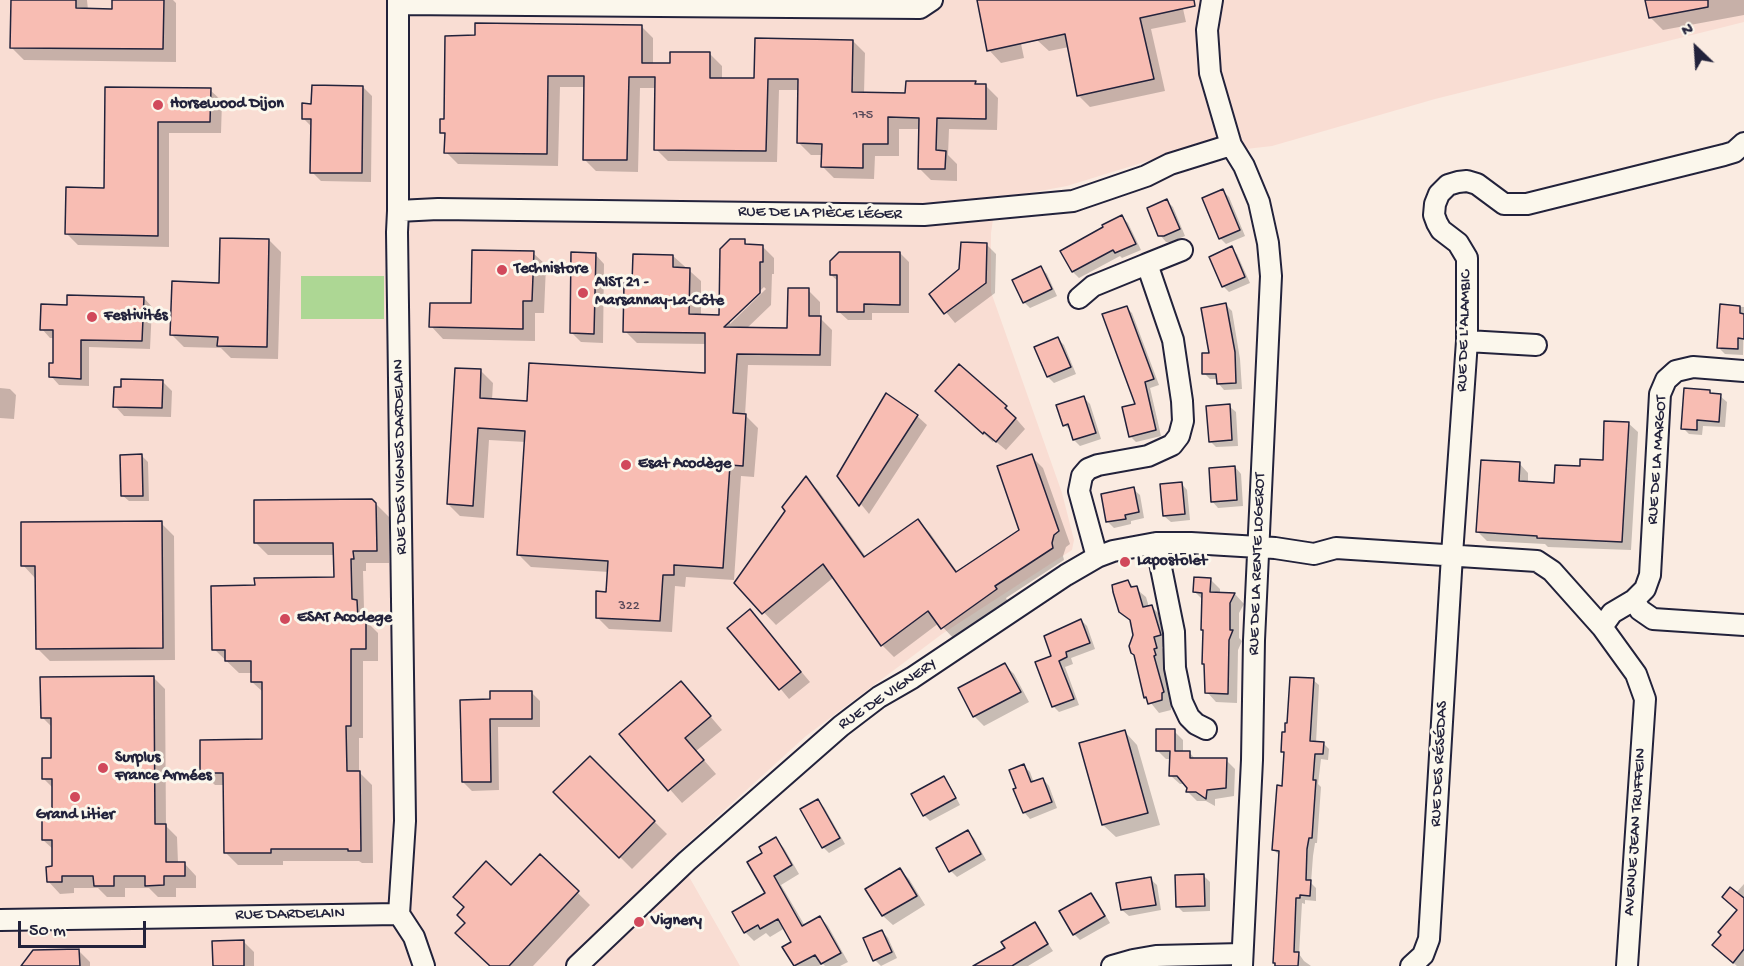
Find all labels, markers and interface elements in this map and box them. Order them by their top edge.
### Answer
north arrow [1666,18,1726,78]
text: N [1679,20,1697,42]
place label: Horsewood Dijon [170,95,284,115]
marker: Horsewood Dijon [151,98,165,112]
house number: 175 [853,108,873,124]
street label: RUE DE LA PIÈCE LÉGER [738,203,902,225]
place label: Technistore [514,260,588,280]
marker: Technistore [495,263,509,277]
street label: RUE DE L'ALAMBIC [1453,270,1477,392]
place label: AIST 21 - Marsannay-La-Côte [595,274,724,312]
marker: AIST 21 - Marsannay-La-Côte [576,286,590,300]
place label: Festivités [104,307,168,327]
marker: Festivités [85,310,99,324]
street label: RUE DES VIGNES DARDELAIN [390,359,412,555]
street label: RUE DE LA MARGOT [1644,395,1672,525]
place label: Esat Acodège [638,455,731,475]
marker: Esat Acodège [619,458,633,472]
street label: RUE DE LA RENTE LOGEROT [1245,472,1271,656]
place label: Lapostolet [1137,552,1207,572]
marker: Lapostolet [1118,555,1132,569]
house number: 322 [619,599,639,615]
place label: ESAT Acodege [297,609,392,629]
marker: ESAT Acodege [278,612,292,626]
street label: RUE DE VIGNERY [835,655,941,735]
street label: RUE DES RÉSÉDAS [1427,701,1453,827]
street label: AVENUE JEAN TRUFFEIN [1621,747,1651,917]
place label: Surplus France Armées [115,749,212,787]
marker: Surplus France Armées [96,761,110,775]
marker: Grand Litier [68,790,82,804]
place label: Grand Litier [36,806,114,826]
street label: RUE DARDELAIN [235,904,345,926]
scale bar [21,909,148,947]
place label: Vignery [651,912,702,932]
marker: Vignery [632,915,646,929]
text: 50 m [29,921,66,942]

